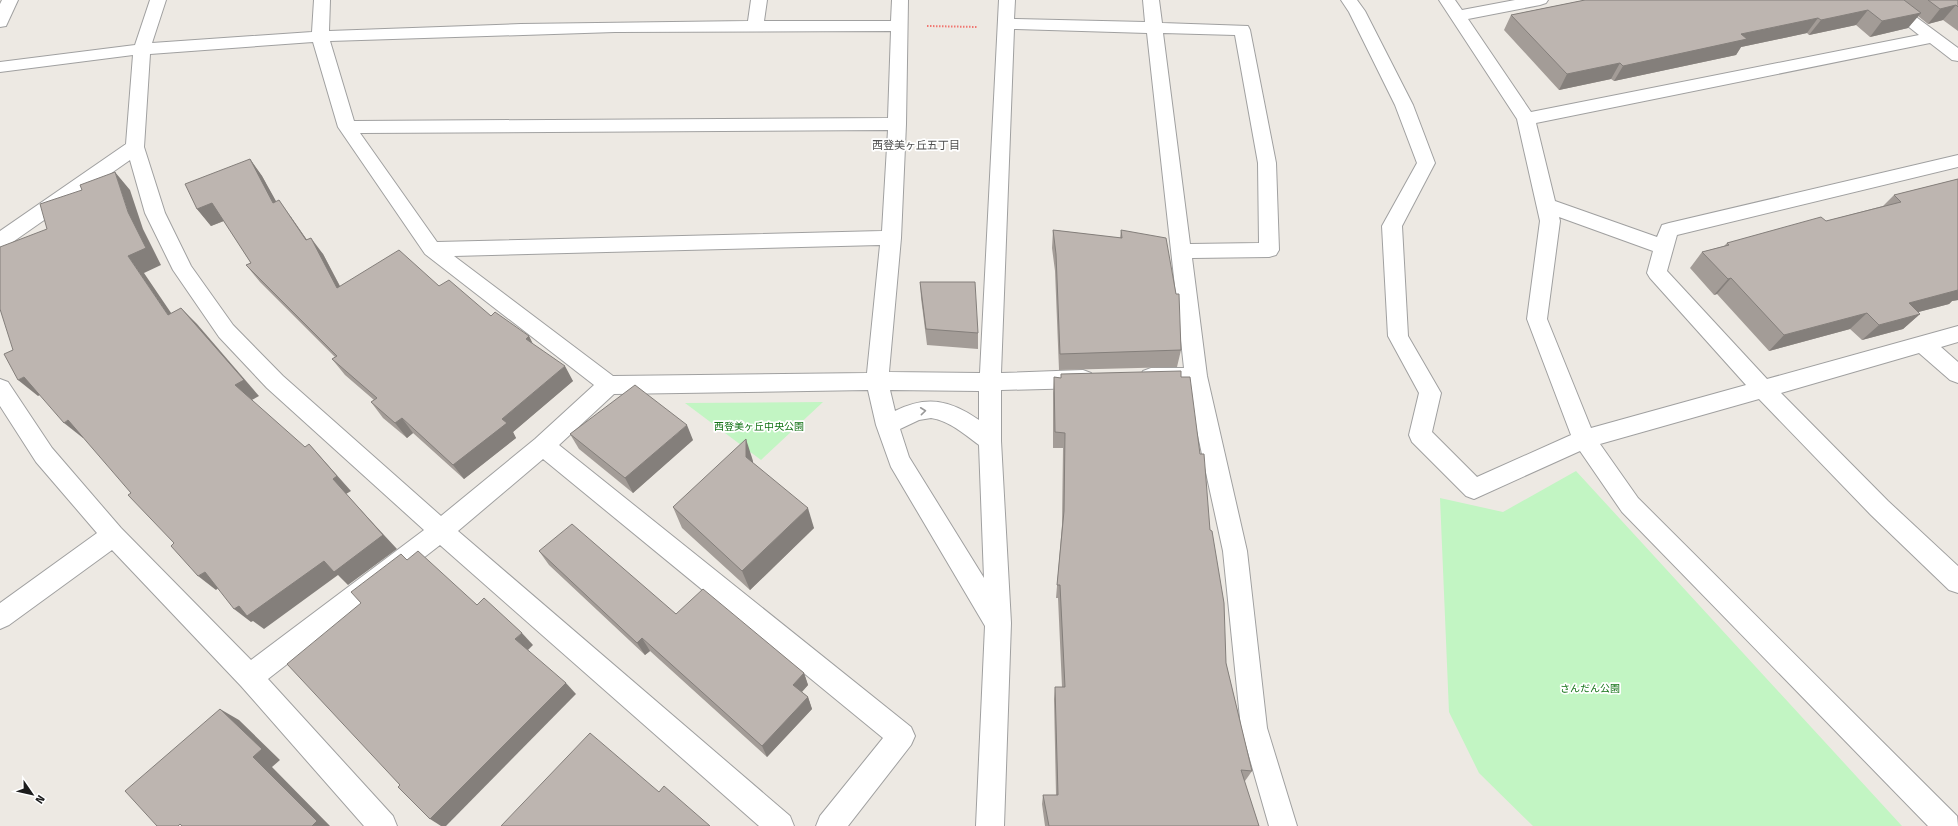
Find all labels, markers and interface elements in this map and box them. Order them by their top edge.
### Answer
district label: 西登美ヶ丘五丁目 [872,139,960,152]
one-way arrow [920,407,927,416]
park label: 西登美ヶ丘中央公園 [714,421,804,433]
park label: さんだん公園 [1560,683,1620,695]
north arrow [12,774,52,814]
text: N [32,793,47,806]

